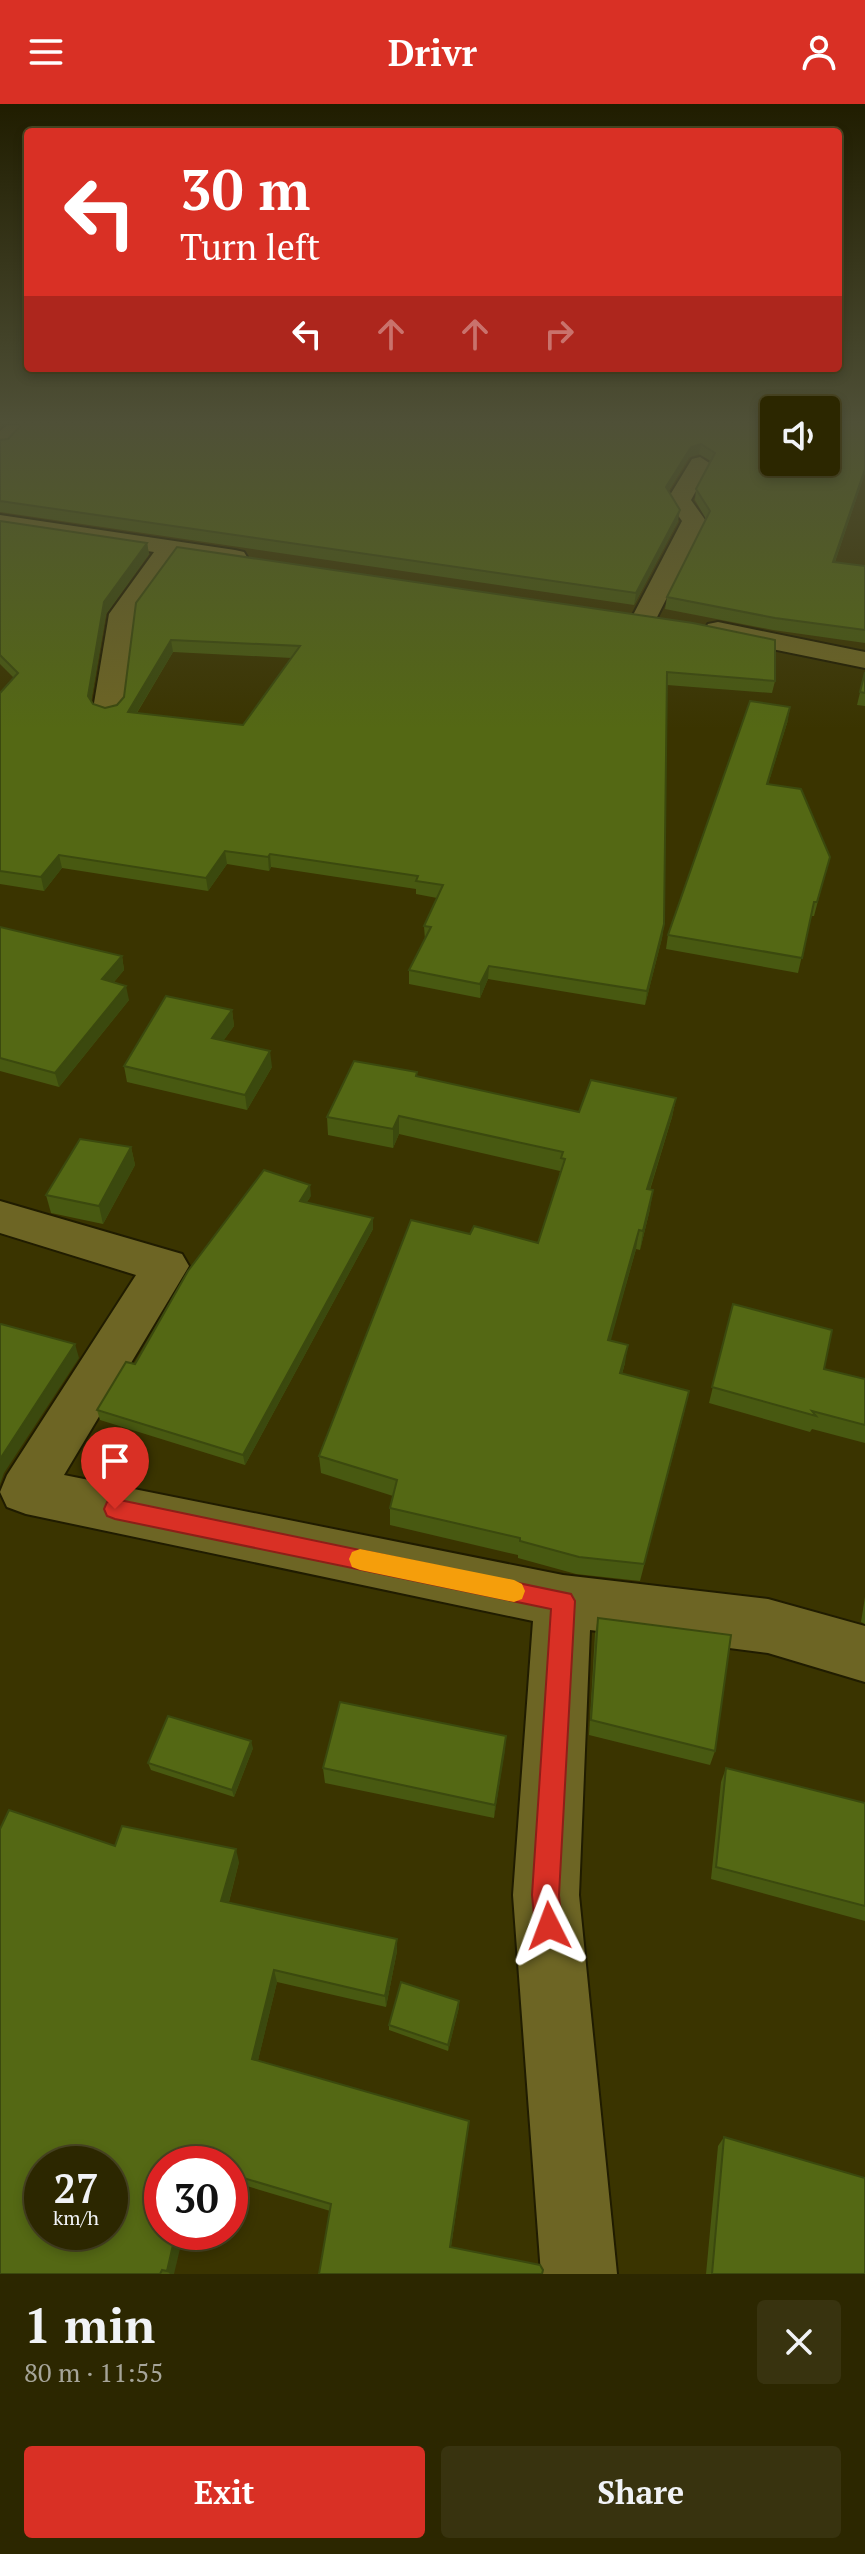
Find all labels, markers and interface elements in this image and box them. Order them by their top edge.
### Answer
text: Drivr [388,29,477,76]
icon: menu [24,30,68,74]
icon: person [797,30,841,74]
text: 30 m [180,152,310,226]
icon: left [48,160,152,264]
text: Turn left [180,223,320,270]
icon: left [285,312,329,356]
icon: ahead [369,312,413,356]
icon: ahead [453,312,497,356]
icon: right [537,312,581,356]
map controls [760,396,840,476]
button: sound [760,396,840,476]
pin [81,1427,149,1509]
icon: arrive [93,1439,137,1483]
position arrow [507,1884,591,1968]
speed limit sign: 30 [144,2146,248,2250]
text: 27 [53,2161,99,2214]
text: km/h [53,2204,99,2231]
text: 1 min [24,2293,155,2357]
button: close [757,2300,841,2384]
text: 80 m · 11:55 [24,2355,163,2389]
button: Exit [24,2446,425,2538]
button: Share [441,2446,841,2538]

